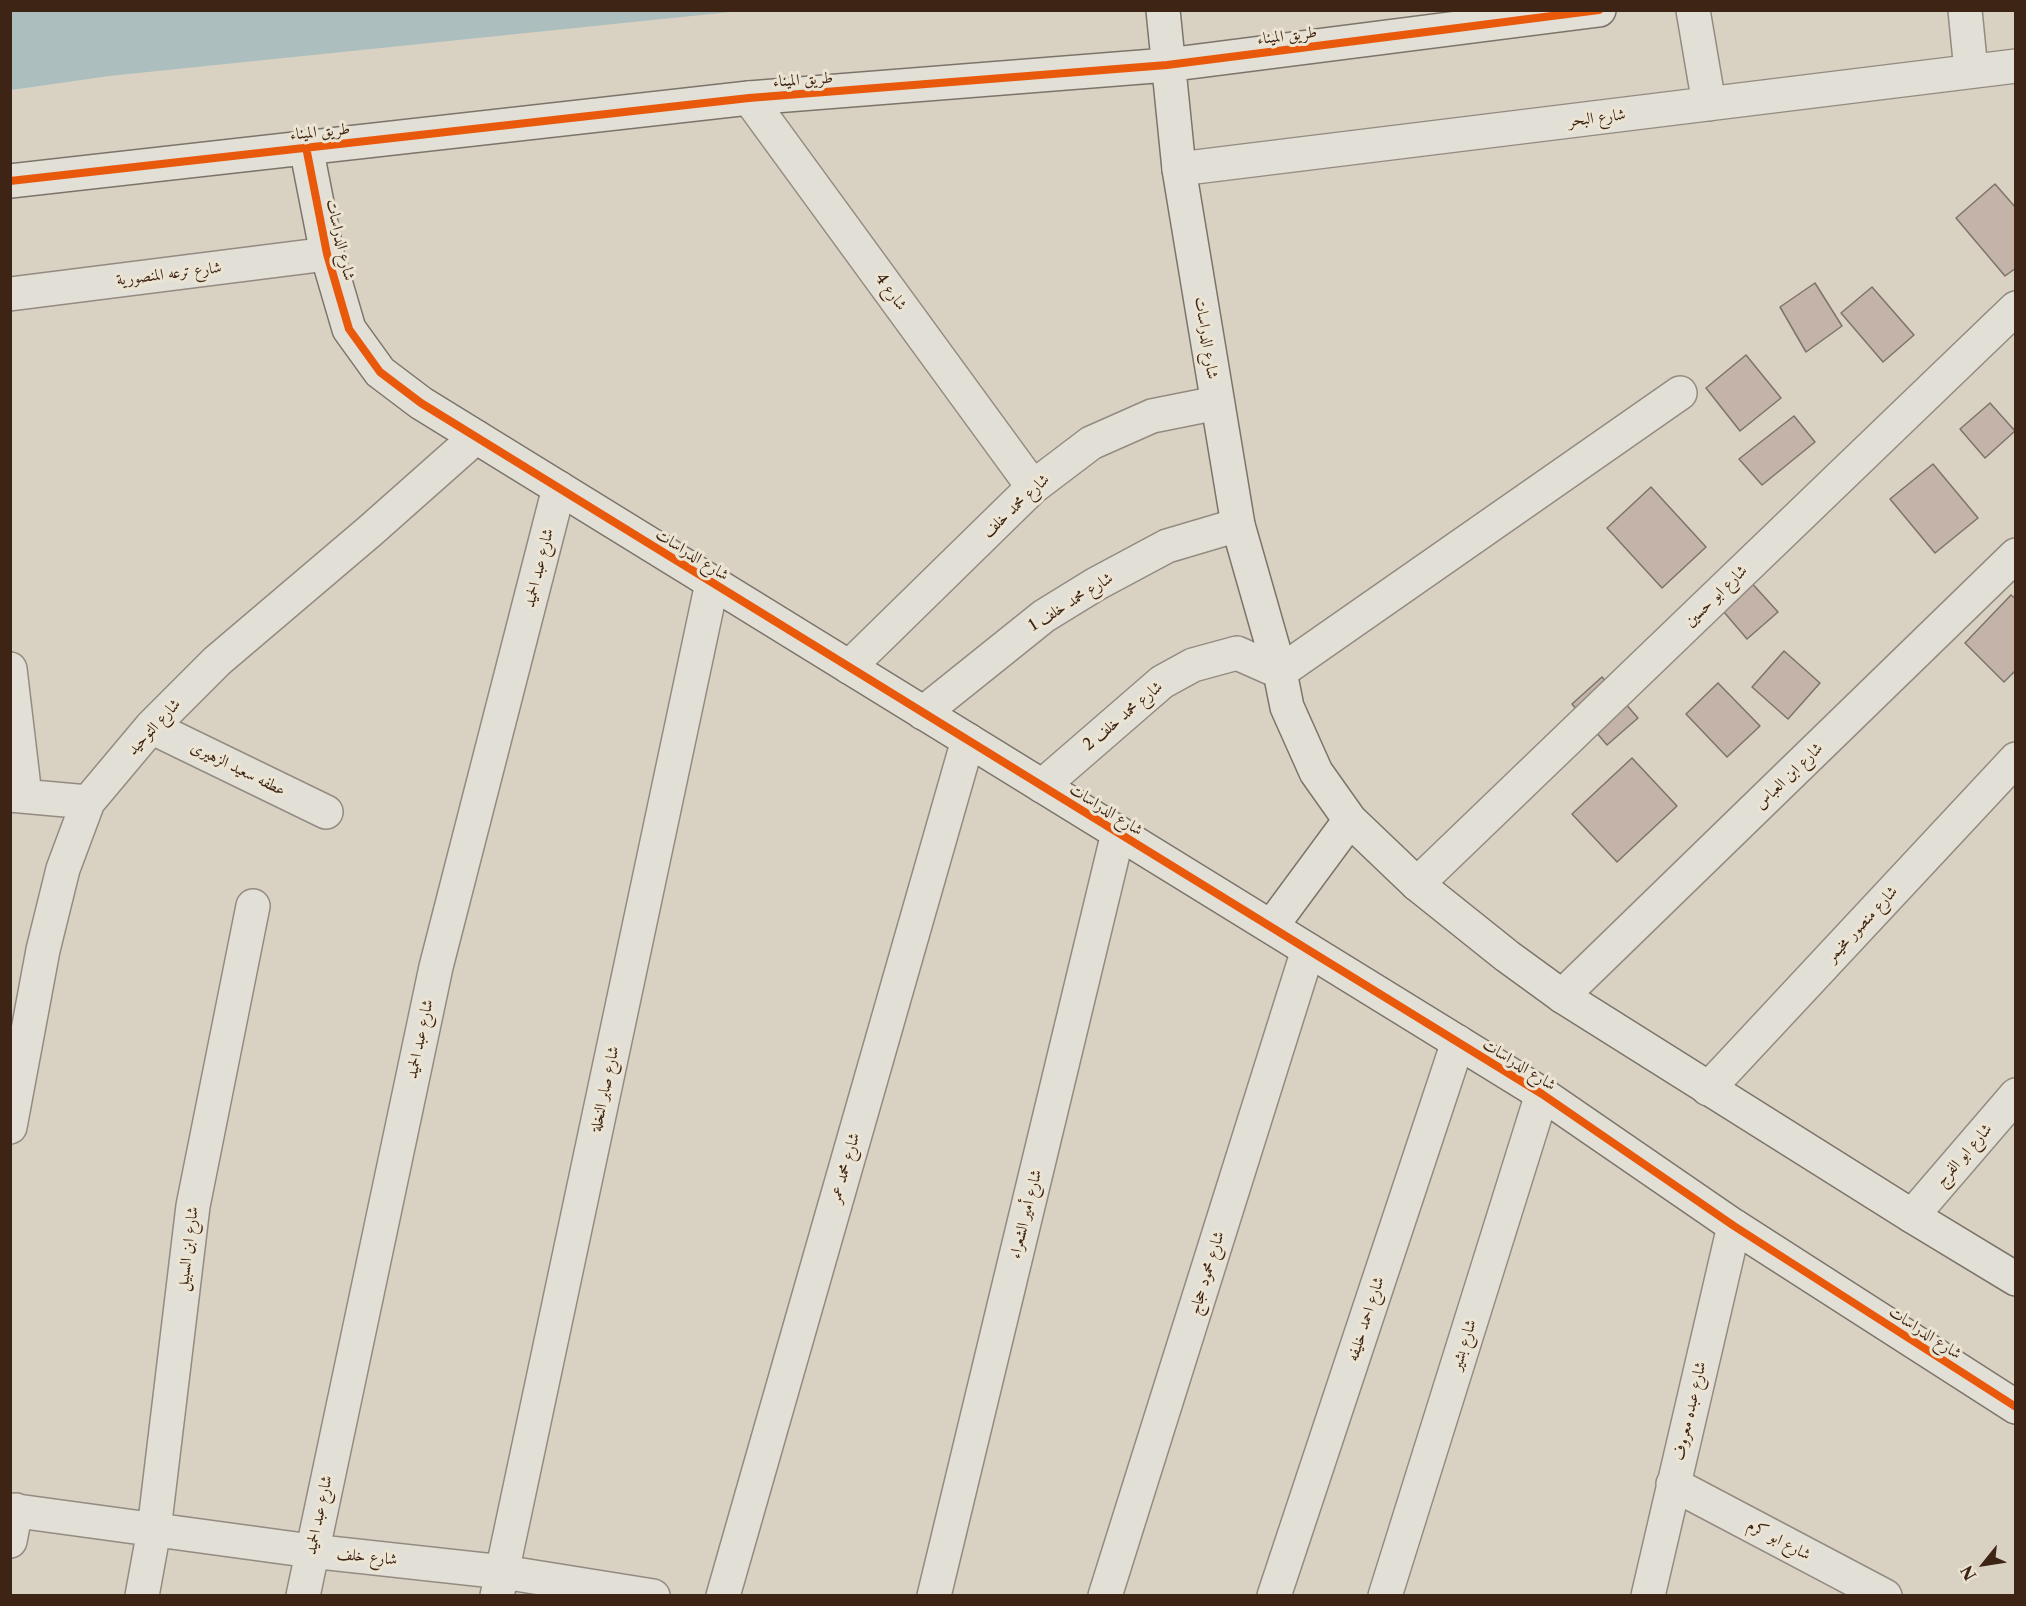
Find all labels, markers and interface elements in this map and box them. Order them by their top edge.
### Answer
street label: طريق الميناء [1256,23,1318,49]
street label: طريق الميناء [772,68,834,92]
street label: شارع البحر [1567,105,1627,131]
street label: طريق الميناء [289,119,351,145]
street label: شارع الدراسات [321,197,359,283]
street label: شارع ترعه المنصورية [115,258,223,290]
street label: شارع 4 [871,270,911,314]
street label: شارع الدراسات [1190,296,1222,380]
street label: شارع محمد خلف [979,470,1053,542]
street label: شارع الدراسات [652,525,732,585]
street label: شارع عبد الحميد [520,527,558,609]
street label: شارع ابو حسين [1681,561,1751,631]
street label: شارع محمد خلف 1 [1025,569,1117,635]
street label: شارع محمد خلف 2 [1079,677,1167,755]
street label: شارع التوحيد [123,695,185,759]
street label: عطفه سعيد الزهيرى [187,738,289,800]
street label: شارع ابن العباس [1751,739,1827,813]
street label: شارع الدراسات [1066,780,1146,840]
street label: شارع منصور مخيمر [1822,882,1902,966]
street label: شارع عبد الحميد [402,998,438,1080]
street label: شارع الدراسات [1479,1035,1559,1095]
street label: شارع صابر النخلة [587,1044,623,1134]
street label: شارع ابو الفرج [1932,1120,1996,1190]
street label: شارع محمد عمر [826,1131,864,1205]
street label: شارع أمير الشعراء [1006,1167,1046,1261]
street label: شارع ابن السبيل [173,1206,203,1292]
street label: شارع محمود حجاج [1185,1229,1229,1317]
street label: شارع احمد خليفه [1343,1274,1389,1364]
street label: شارع الدراسات [1885,1302,1965,1364]
street label: شارع بشير [1447,1317,1481,1373]
street label: شارع عبده معروف [1669,1360,1711,1462]
street label: شارع عبد الحميد [301,1474,337,1556]
street label: شارع ابو كرم [1744,1515,1814,1565]
north arrow [1954,1534,2014,1594]
street label: شارع خلف [336,1544,398,1570]
text: N [1956,1562,1981,1584]

